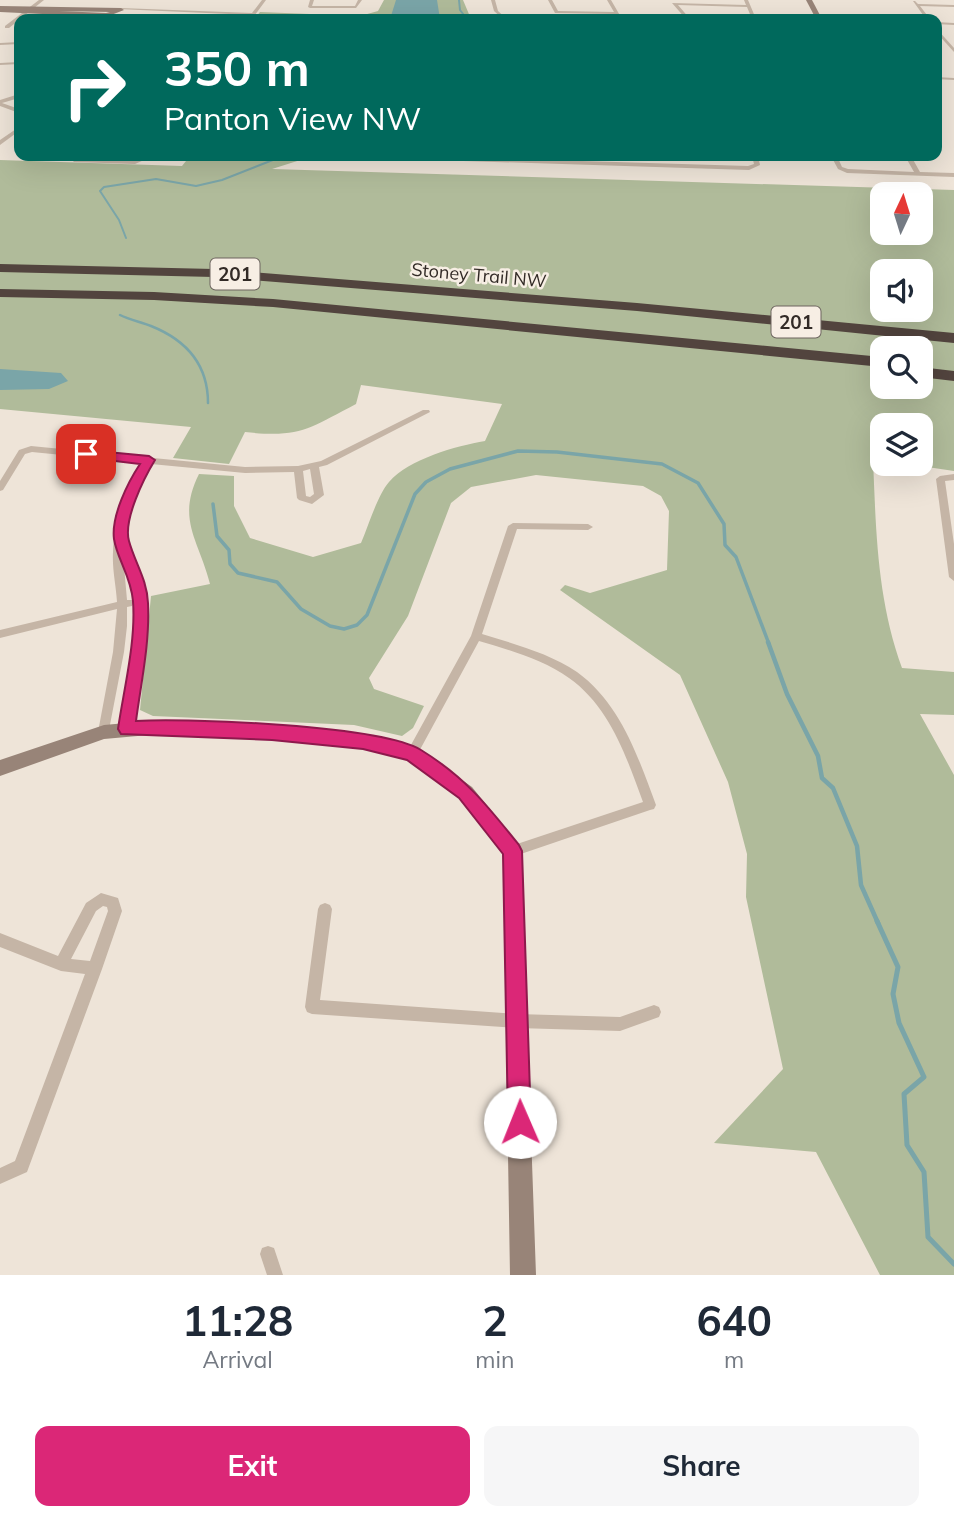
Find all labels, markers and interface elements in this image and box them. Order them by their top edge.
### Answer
text: 350 m [164,37,310,98]
icon: right [49,42,140,133]
text: Panton View NW [164,98,421,138]
north arrow [870,182,933,245]
map controls [870,182,933,476]
road number: 201 [210,258,260,290]
street label: Stoney Trail NW [410,258,548,292]
button: sound [870,259,933,322]
road number: 201 [772,306,820,338]
button: search [870,336,933,399]
button: layers [870,413,933,476]
pin [56,424,116,484]
icon: arrive [67,435,105,473]
position arrow [483,1085,557,1159]
text: 11:28 [182,1294,293,1347]
text: 2 [482,1294,507,1347]
text: 640 [696,1294,772,1347]
text: Arrival [202,1345,273,1374]
text: min [475,1345,514,1374]
text: m [724,1345,744,1374]
button: Exit [35,1426,470,1506]
button: Share [484,1426,919,1506]

